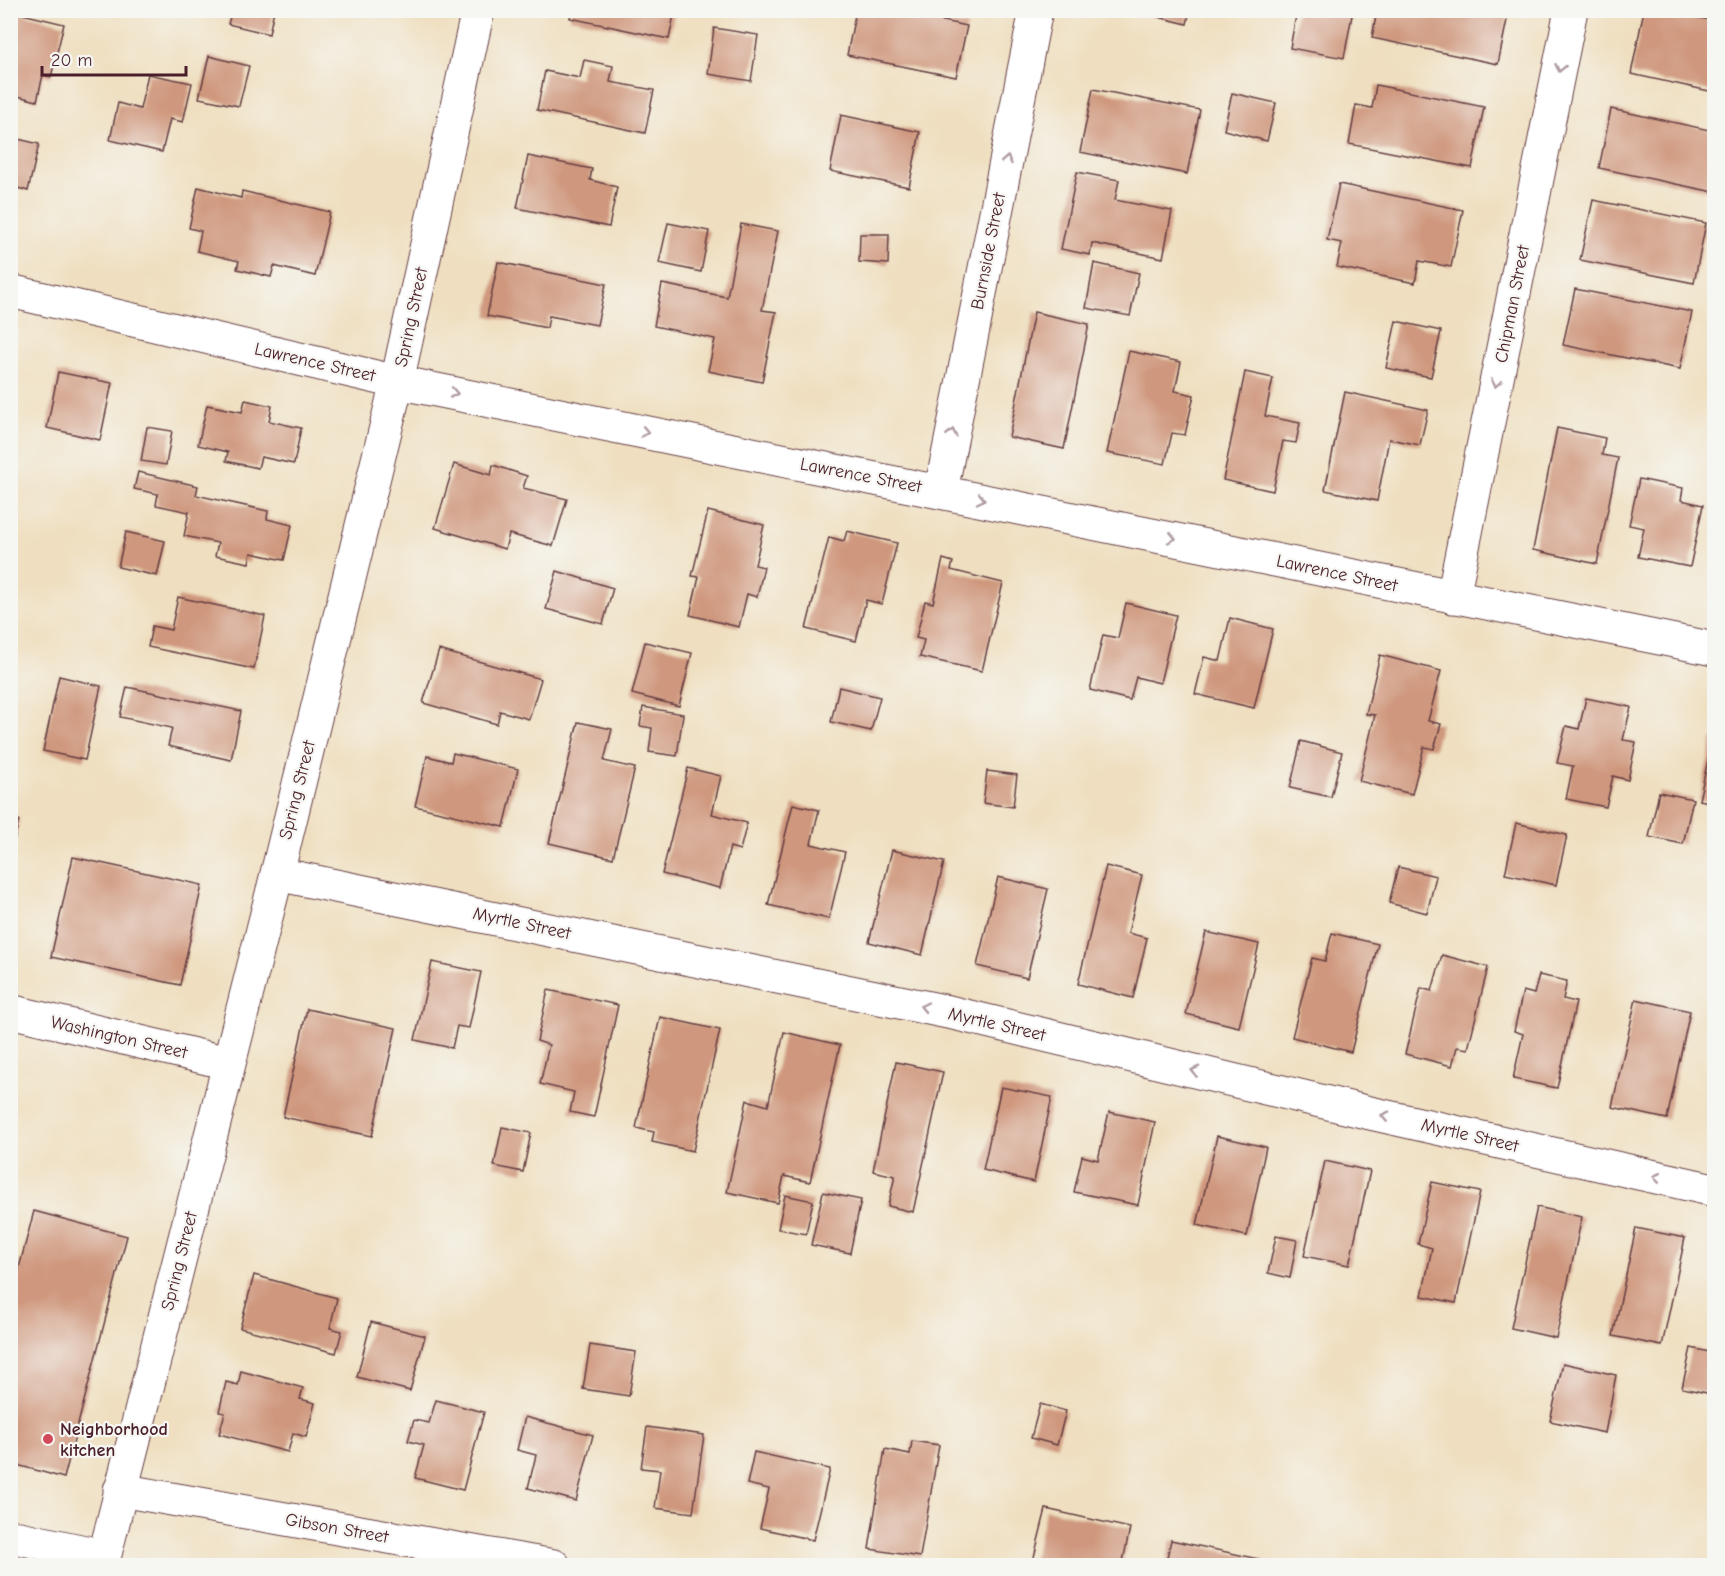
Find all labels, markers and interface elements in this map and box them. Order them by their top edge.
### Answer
scale bar [42,39,186,77]
text: 20 m [51,50,92,71]
one-way arrow [1554,63,1567,73]
one-way arrow [999,155,1012,165]
street label: Burnside Street [967,190,1010,311]
street label: Chipman Street [1491,243,1534,365]
street label: Spring Street [391,265,432,369]
street label: Lawrence Street [252,338,378,387]
one-way arrow [1490,377,1503,387]
one-way arrow [449,386,459,399]
one-way arrow [640,424,650,437]
one-way arrow [945,429,958,439]
street label: Lawrence Street [798,453,924,498]
one-way arrow [975,492,985,505]
one-way arrow [1166,531,1176,544]
street label: Lawrence Street [1274,550,1400,597]
street label: Spring Street [275,738,320,842]
street label: Myrtle Street [471,903,574,944]
one-way arrow [919,1001,929,1014]
street label: Myrtle Street [946,1003,1049,1046]
street label: Washington Street [49,1012,190,1064]
one-way arrow [1191,1065,1201,1078]
one-way arrow [1380,1111,1390,1124]
street label: Myrtle Street [1419,1114,1522,1157]
one-way arrow [1653,1171,1663,1184]
street label: Spring Street [157,1209,202,1313]
place label: Neighborhood kitchen [60,1419,168,1461]
marker: Neighborhood kitchen [41,1432,55,1446]
street label: Gibson Street [284,1509,391,1548]

